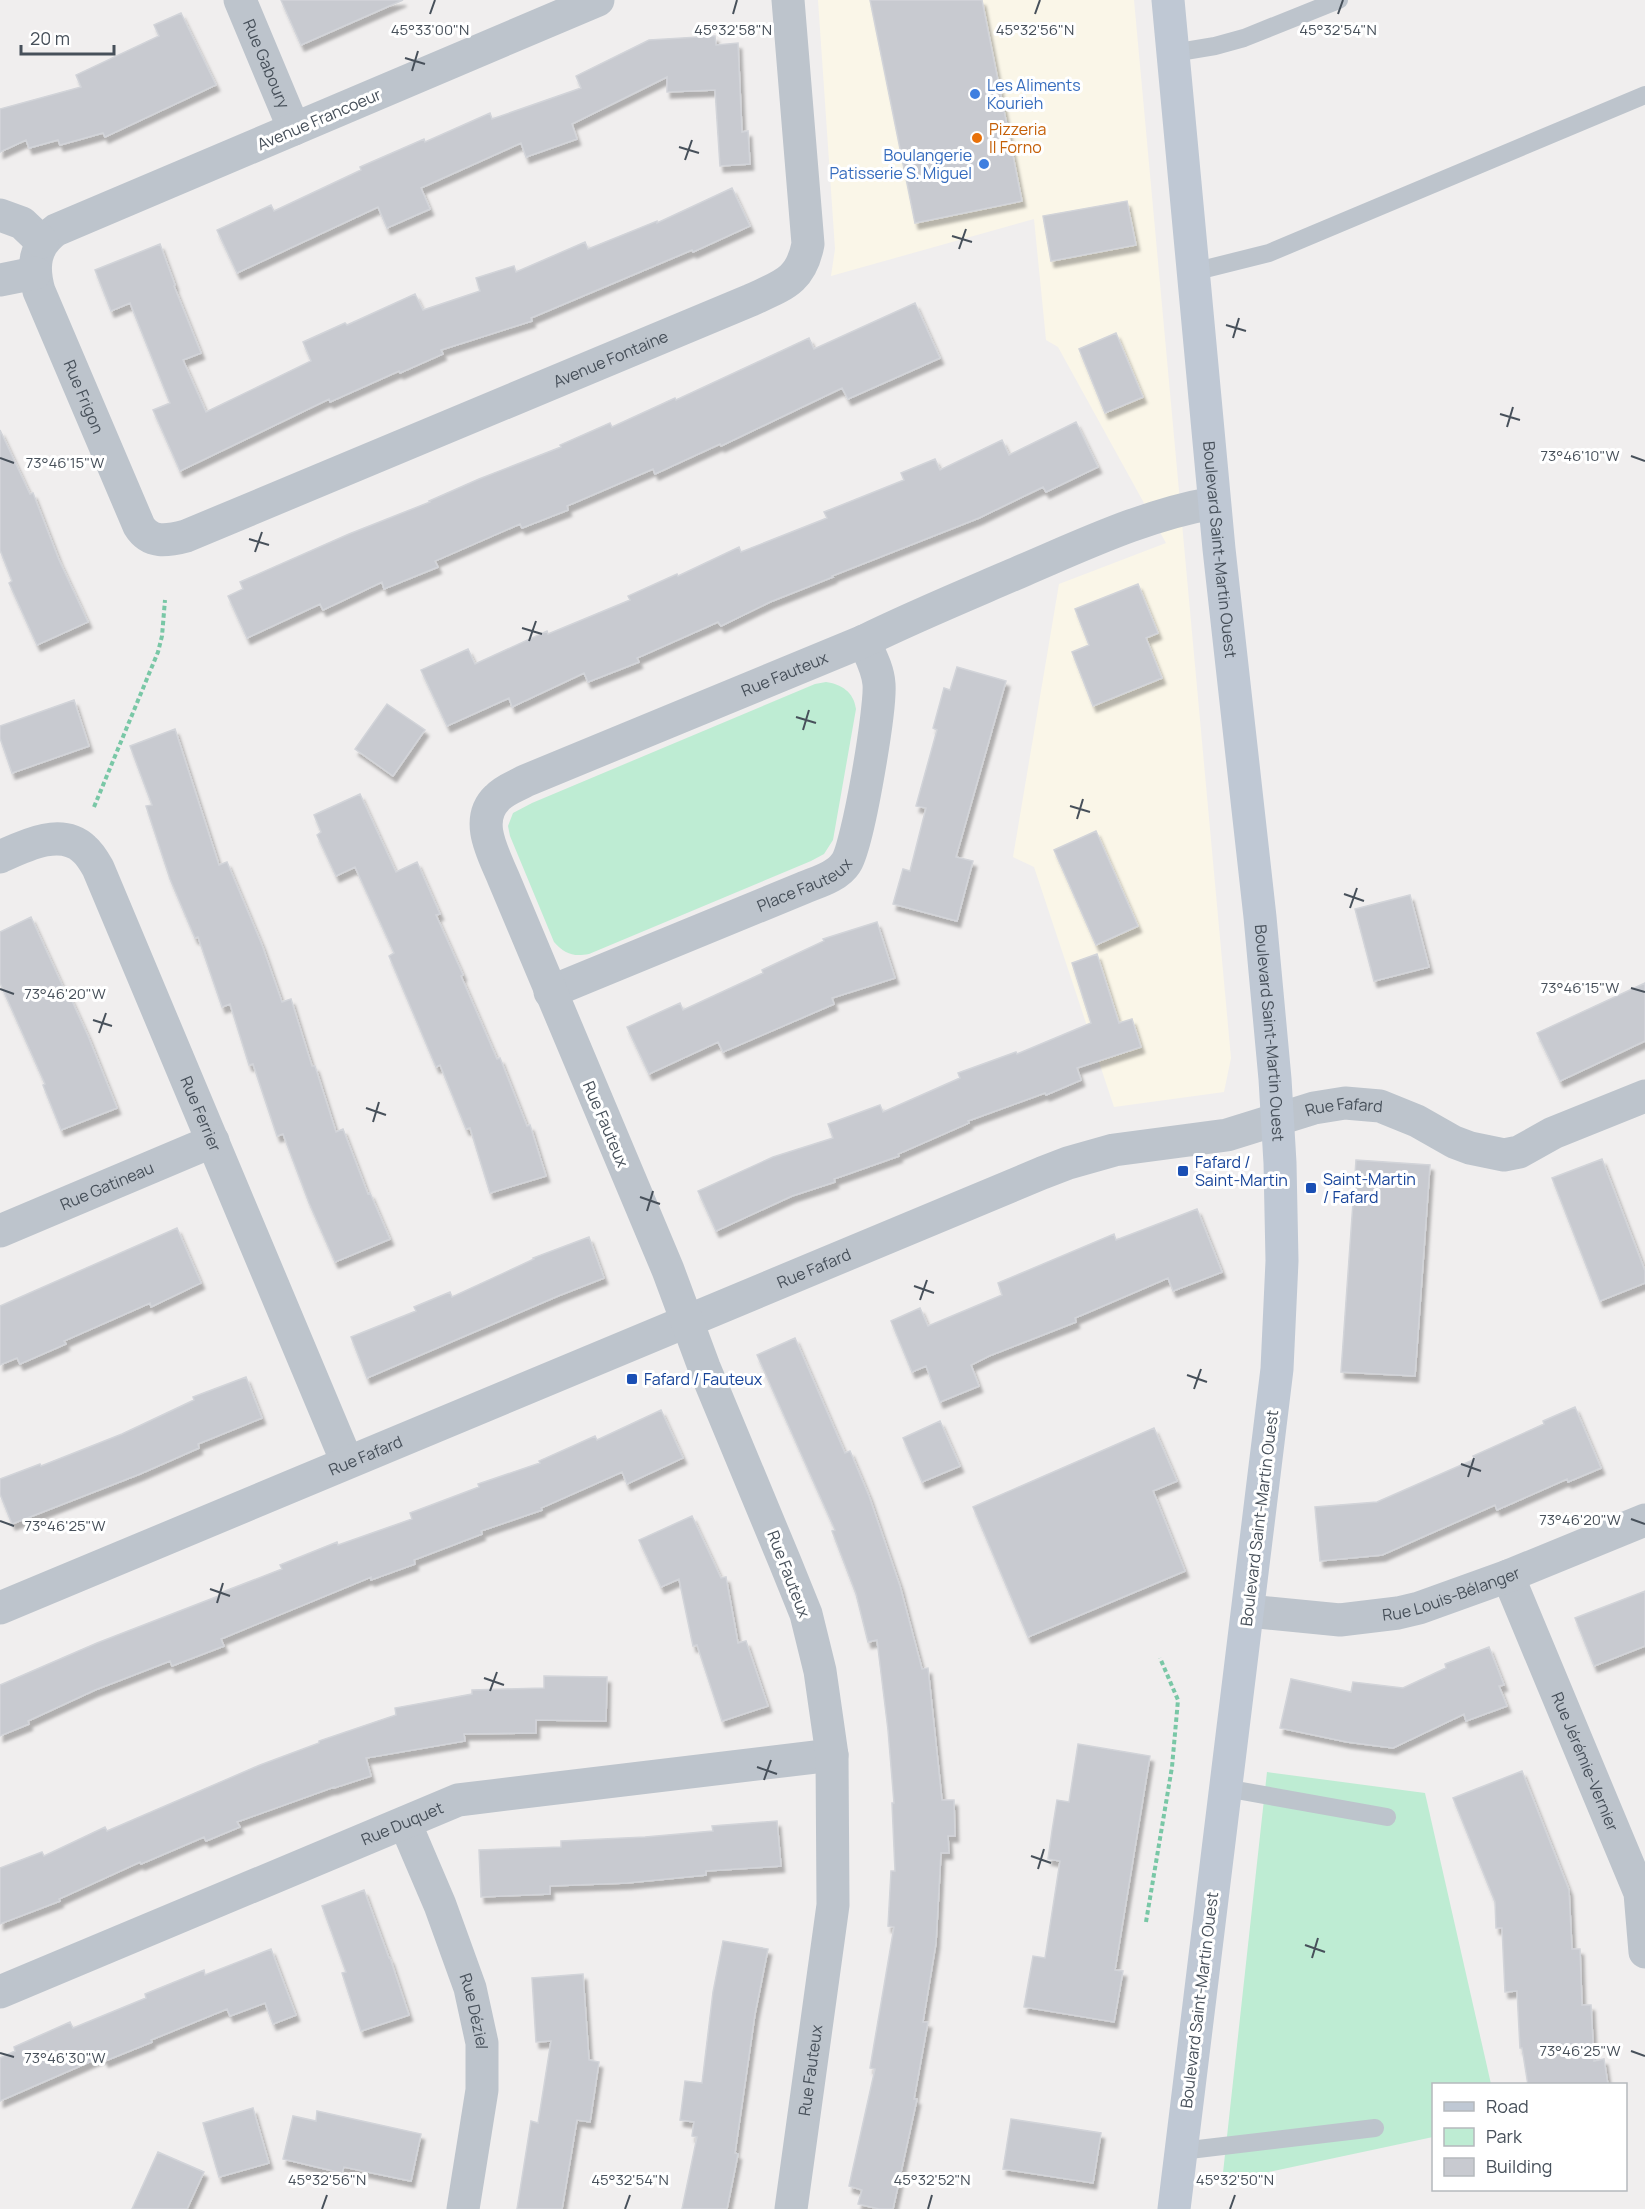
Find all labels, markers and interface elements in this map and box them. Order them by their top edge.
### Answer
street label: Rue Gaboury [238,16,295,112]
scale bar [21,18,114,56]
text: 45°33'00"N [391,19,469,40]
text: 45°32'58"N [694,19,772,40]
text: 45°32'56"N [996,19,1074,40]
text: 45°32'54"N [1299,19,1377,40]
text: 20 m [30,26,70,50]
place label: Les Aliments Kourieh [987,74,1081,114]
street label: Avenue Francoeur [254,83,384,155]
marker: Les Aliments Kourieh [968,87,982,101]
place label: Pizzeria Il Forno [989,118,1046,158]
marker: Pizzeria Il Forno [970,131,984,145]
place label: Boulangerie Patisserie S. Miguel [830,144,972,184]
marker: Boulangerie Patisserie S. Miguel [977,157,991,171]
street label: Avenue Fontaine [550,325,671,392]
street label: Rue Frigon [59,356,109,437]
street label: Boulevard Saint-Martin Ouest [1198,440,1242,659]
text: 73°46'10"W [1541,445,1619,466]
text: 73°46'15"W [26,452,104,473]
street label: Rue Fauteux [738,646,832,702]
street label: Place Fauteux [753,853,857,917]
street label: Boulevard Saint-Martin Ouest [1250,923,1290,1142]
text: 73°46'15"W [1541,977,1619,998]
text: 73°46'20"W [24,983,106,1004]
street label: Rue Ferrier [175,1073,227,1155]
street label: Rue Fauteux [578,1078,634,1171]
street label: Rue Fafard [1302,1092,1384,1121]
place label: Fafard / Saint-Martin [1195,1151,1288,1191]
street label: Rue Gatineau [57,1156,157,1215]
marker: Fafard / Saint-Martin [1176,1164,1190,1178]
place label: Saint-Martin / Fafard [1323,1168,1416,1208]
marker: Saint-Martin / Fafard [1304,1181,1318,1195]
street label: Rue Fafard [774,1243,854,1293]
place label: Fafard / Fauteux [644,1368,763,1390]
marker: Fafard / Fauteux [625,1372,639,1386]
street label: Boulevard Saint-Martin Ouest [1235,1409,1283,1627]
street label: Rue Fafard [325,1430,406,1481]
text: 73°46'20"W [1539,1509,1621,1530]
text: 73°46'25"W [24,1515,106,1536]
street label: Rue Fauteux [762,1527,816,1621]
street label: Rue Louis-Bélanger [1381,1561,1524,1626]
street label: Rue Jérémie-Vernier [1547,1689,1624,1835]
street label: Rue Duquet [358,1796,447,1850]
street label: Boulevard Saint-Martin Ouest [1175,1891,1223,2109]
street label: Rue Déziel [454,1970,493,2049]
street label: Rue Fauteux [793,2023,827,2117]
text: 73°46'25"W [1539,2040,1621,2061]
text: 73°46'30"W [24,2047,106,2068]
legend [1432,2083,1627,2191]
text: Road [1486,2094,1529,2118]
text: Park [1486,2124,1523,2148]
text: Building [1486,2154,1552,2178]
text: 45°32'56"N [288,2169,366,2190]
text: 45°32'54"N [591,2169,669,2190]
text: 45°32'52"N [893,2169,971,2190]
text: 45°32'50"N [1196,2169,1274,2190]

